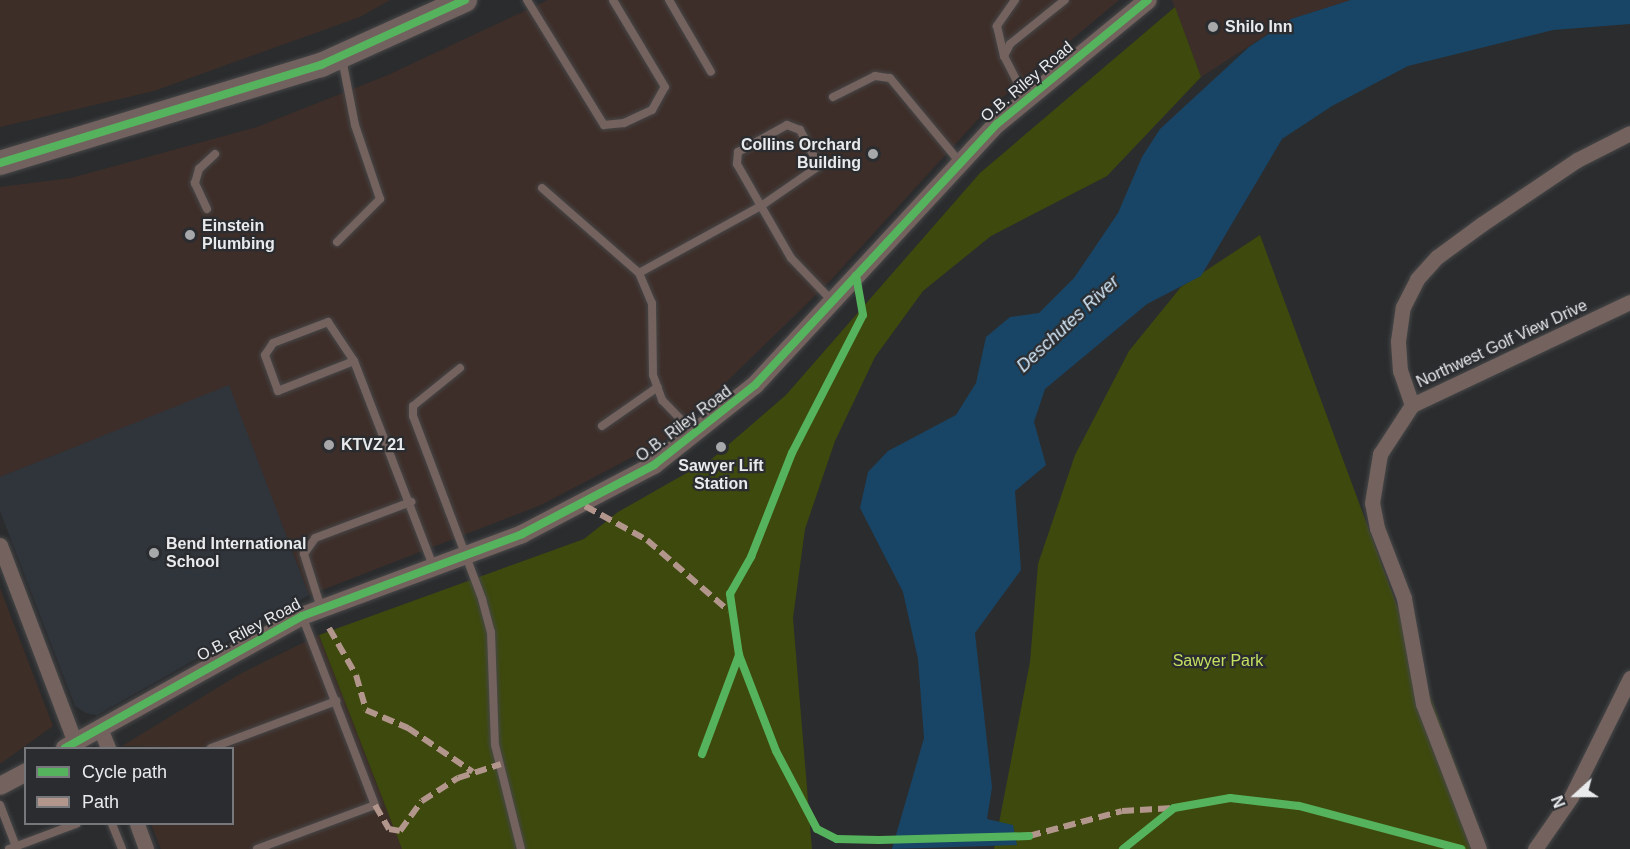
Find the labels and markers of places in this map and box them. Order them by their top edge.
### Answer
place label: Shilo Inn [1225,17,1293,37]
marker: Shilo Inn [1206,20,1220,34]
place label: Collins Orchard Building [741,135,861,173]
marker: Collins Orchard Building [866,147,880,161]
place label: Einstein Plumbing [202,216,275,254]
marker: Einstein Plumbing [183,228,197,242]
place label: KTVZ 21 [341,435,405,455]
marker: KTVZ 21 [322,438,336,452]
marker: Sawyer Lift Station [714,440,728,454]
place label: Sawyer Lift Station [678,456,764,494]
place label: Bend International School [166,534,306,572]
marker: Bend International School [147,546,161,560]

